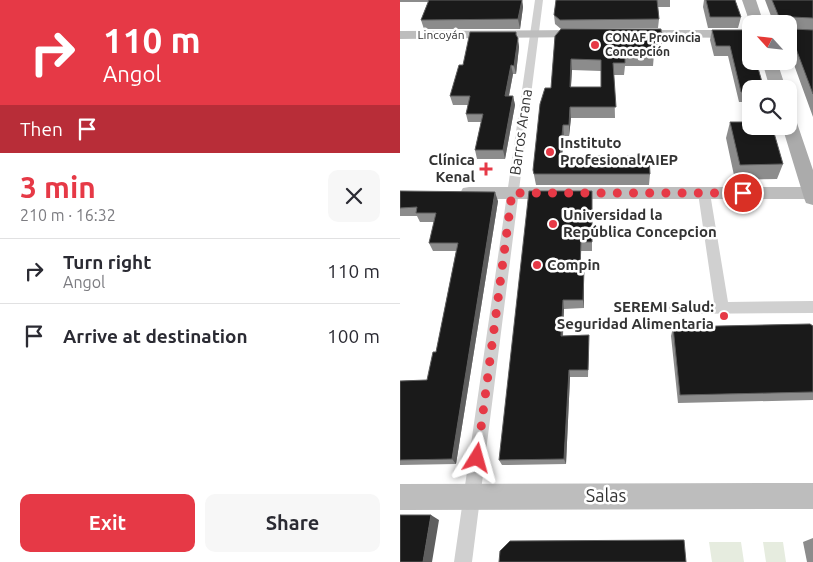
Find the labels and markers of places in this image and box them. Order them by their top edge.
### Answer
place label: CONAF Provincia Concepción [605,31,701,58]
marker: CONAF Provincia Concepción [589,39,601,51]
place label: Instituto Profesional AIEP [560,134,678,168]
marker: Instituto Profesional AIEP [544,146,556,158]
place label: Clínica Kenal [429,151,475,185]
marker: Clínica Kenal [479,162,493,176]
pin [722,172,764,214]
place label: Universidad la República Concepcion [563,206,717,240]
marker: Universidad la República Concepcion [547,218,559,230]
place label: Compin [547,256,600,273]
marker: Compin [531,259,543,271]
place label: SEREMI Salud: Seguridad Alimentaria [557,298,714,332]
marker: SEREMI Salud: Seguridad Alimentaria [718,310,730,322]

